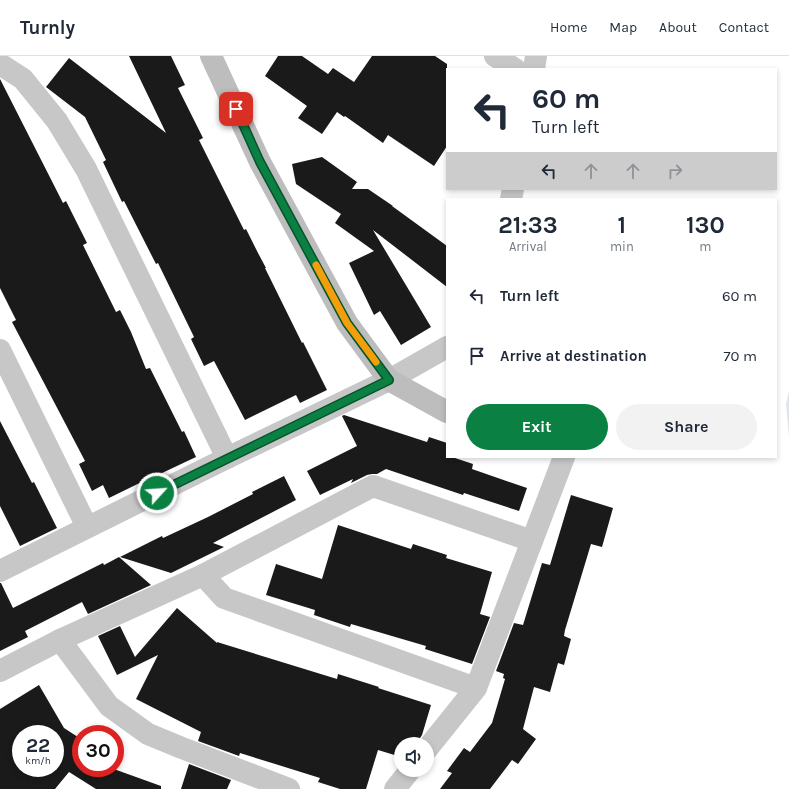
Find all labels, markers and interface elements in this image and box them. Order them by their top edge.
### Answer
text: Turnly [20,17,75,39]
text: Home [550,19,587,36]
text: Map [609,19,637,36]
text: About [659,19,697,36]
text: Contact [719,19,769,36]
text: 60 m [532,82,600,115]
icon: left [466,84,518,136]
pin [219,92,253,126]
icon: arrive [225,98,247,120]
text: Turn left [532,116,600,138]
icon: left [538,160,560,182]
icon: ahead [580,160,602,182]
icon: ahead [622,160,644,182]
icon: right [664,160,686,182]
text: 21:33 [498,211,558,239]
text: 1 [618,211,626,239]
text: 130 [686,211,725,239]
text: Arrival [509,239,547,254]
text: min [610,239,634,254]
text: m [699,239,711,254]
icon: left [466,285,488,307]
text: Turn left [500,287,559,305]
text: 60 m [722,287,757,305]
icon: arrive [466,345,488,367]
text: Arrive at destination [500,347,647,365]
text: 70 m [723,347,757,365]
button: Exit [466,404,608,450]
button: Share [616,404,757,450]
position arrow [136,472,178,514]
speed limit sign: 30 [72,725,124,777]
text: 22 [26,734,50,757]
map controls [394,737,434,777]
button: sound [394,737,434,777]
text: km/h [25,755,51,767]

